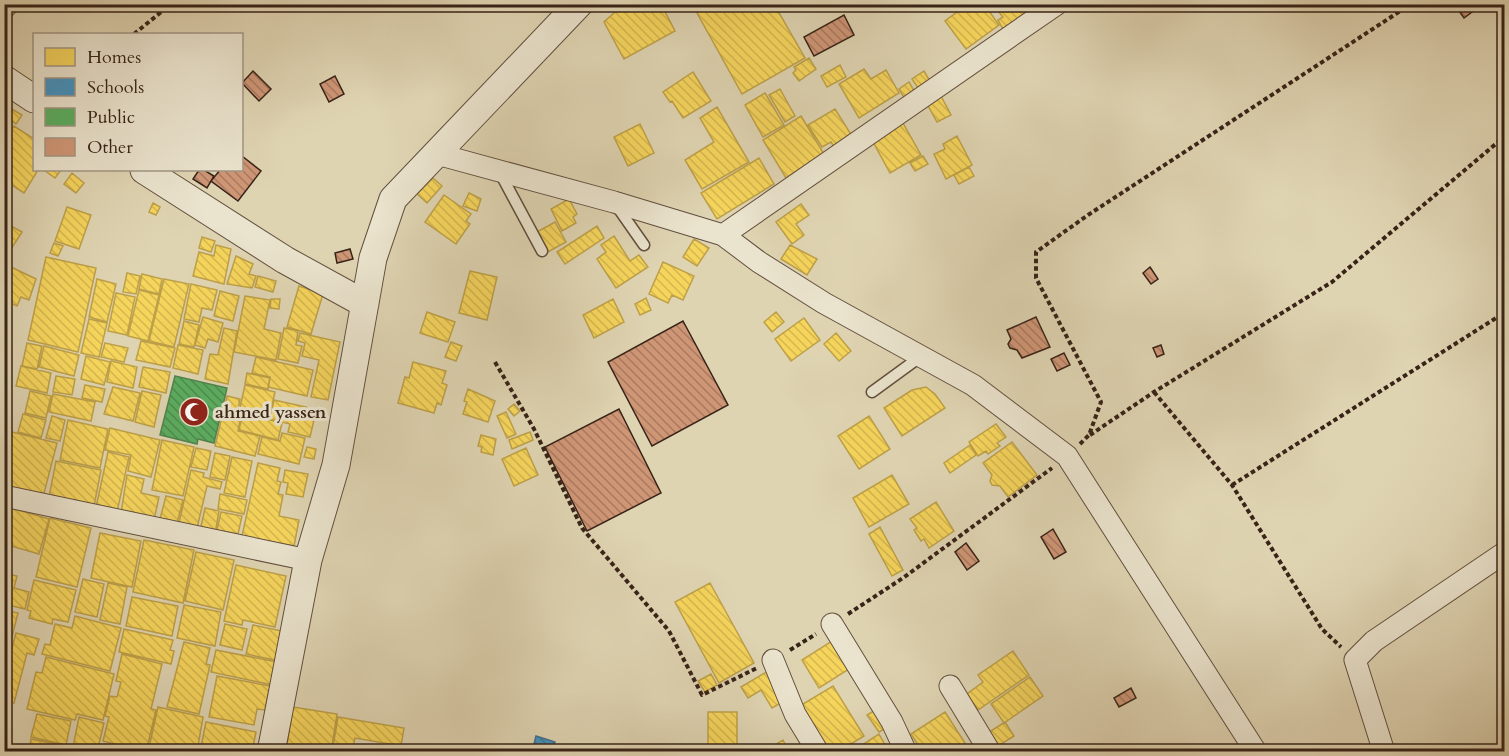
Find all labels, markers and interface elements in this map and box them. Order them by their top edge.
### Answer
legend [33,33,243,171]
text: Homes [87,45,141,70]
text: Schools [87,75,144,100]
text: Public [87,105,135,130]
text: Other [87,135,133,160]
mosque icon: ahmed yassen [178,396,210,428]
place label: ahmed yassen [215,400,327,425]

